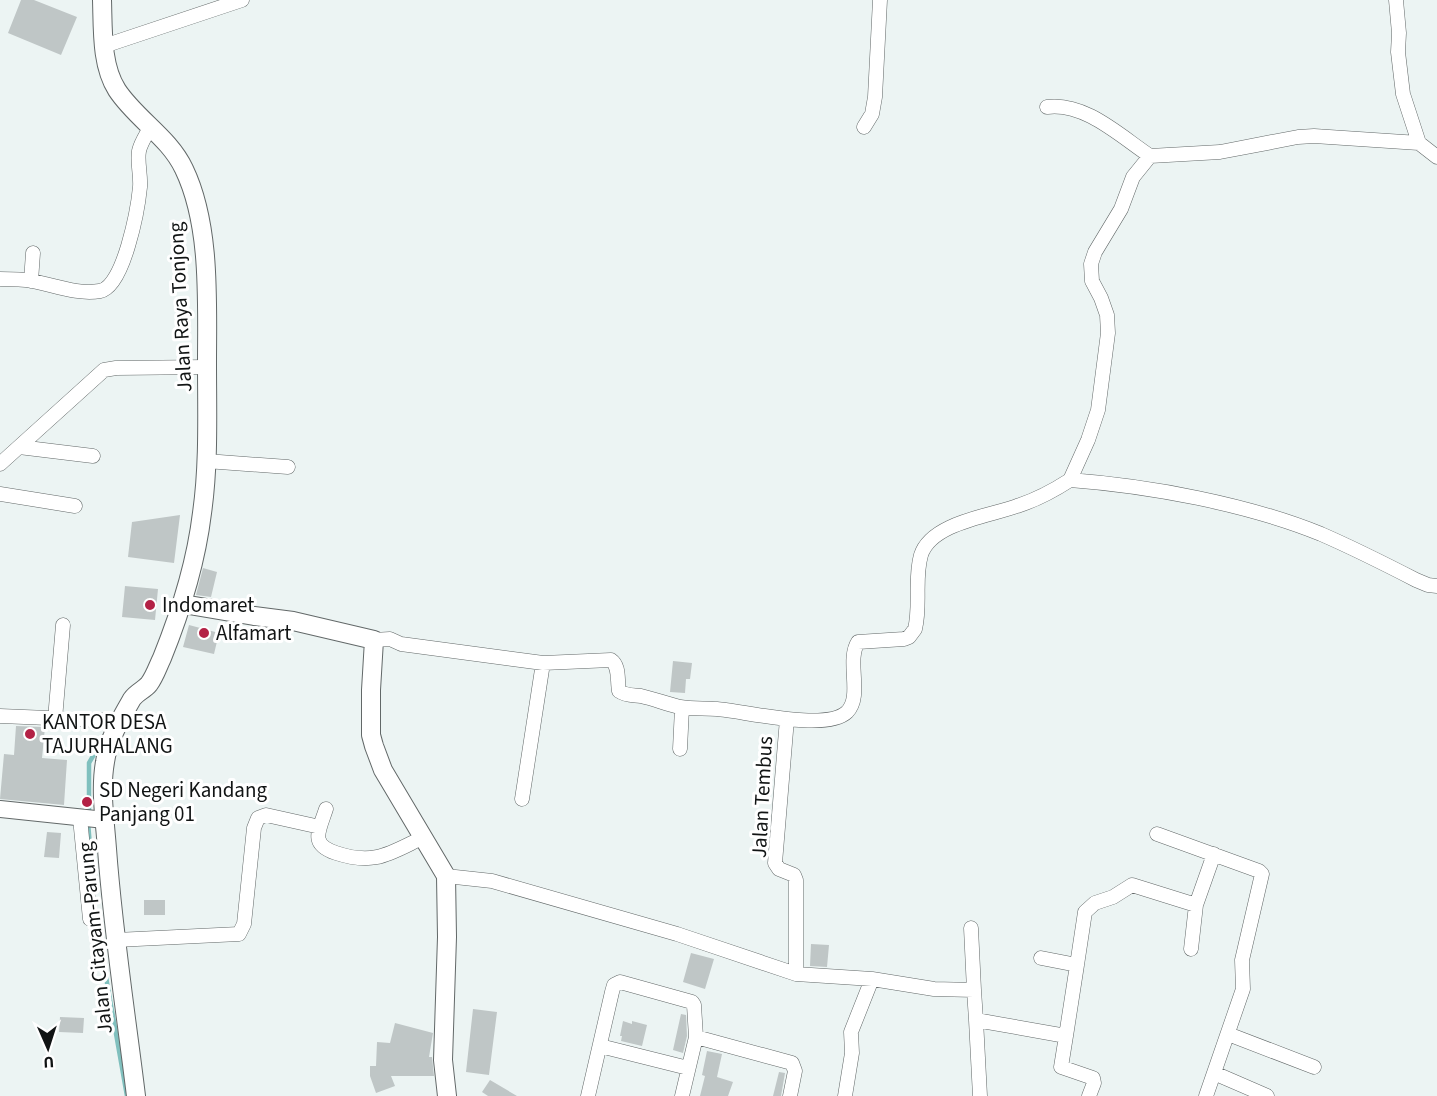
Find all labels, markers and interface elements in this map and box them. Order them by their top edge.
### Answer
street label: Jalan Raya Tonjong [161,221,199,393]
place label: Indomaret [162,590,254,620]
marker: Indomaret [143,598,157,612]
place label: Alfamart [216,618,291,648]
marker: Alfamart [197,626,211,640]
place label: KANTOR DESA TAJURHALANG [42,707,173,761]
marker: KANTOR DESA TAJURHALANG [23,727,37,741]
street label: Jalan Tembus [744,735,780,859]
place label: SD Negeri Kandang Panjang 01 [99,775,267,829]
marker: SD Negeri Kandang Panjang 01 [80,795,94,809]
street label: Jalan Citayam-Parung [70,840,120,1036]
north arrow [18,1018,78,1078]
text: U [43,1051,55,1073]

